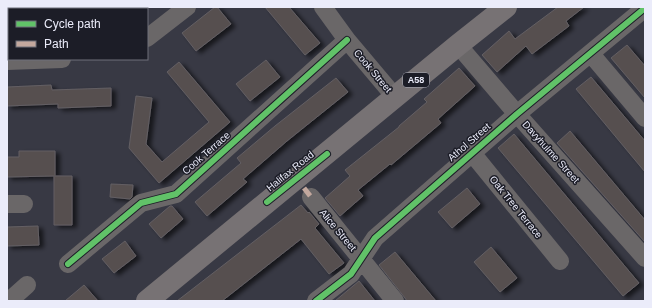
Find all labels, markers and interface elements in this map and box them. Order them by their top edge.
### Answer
legend [8,8,148,60]
text: Cycle path [44,17,101,31]
text: Path [44,37,69,51]
street label: Cook Street [352,47,394,95]
road number: A58 [403,73,429,87]
street label: Davyhulme Street [520,119,582,185]
street label: Athol Street [446,121,492,163]
street label: Cook Terrace [180,129,232,177]
street label: Halifax Road [264,149,316,193]
street label: Oak Tree Terrace [487,174,545,241]
street label: Alice Street [317,207,359,253]

